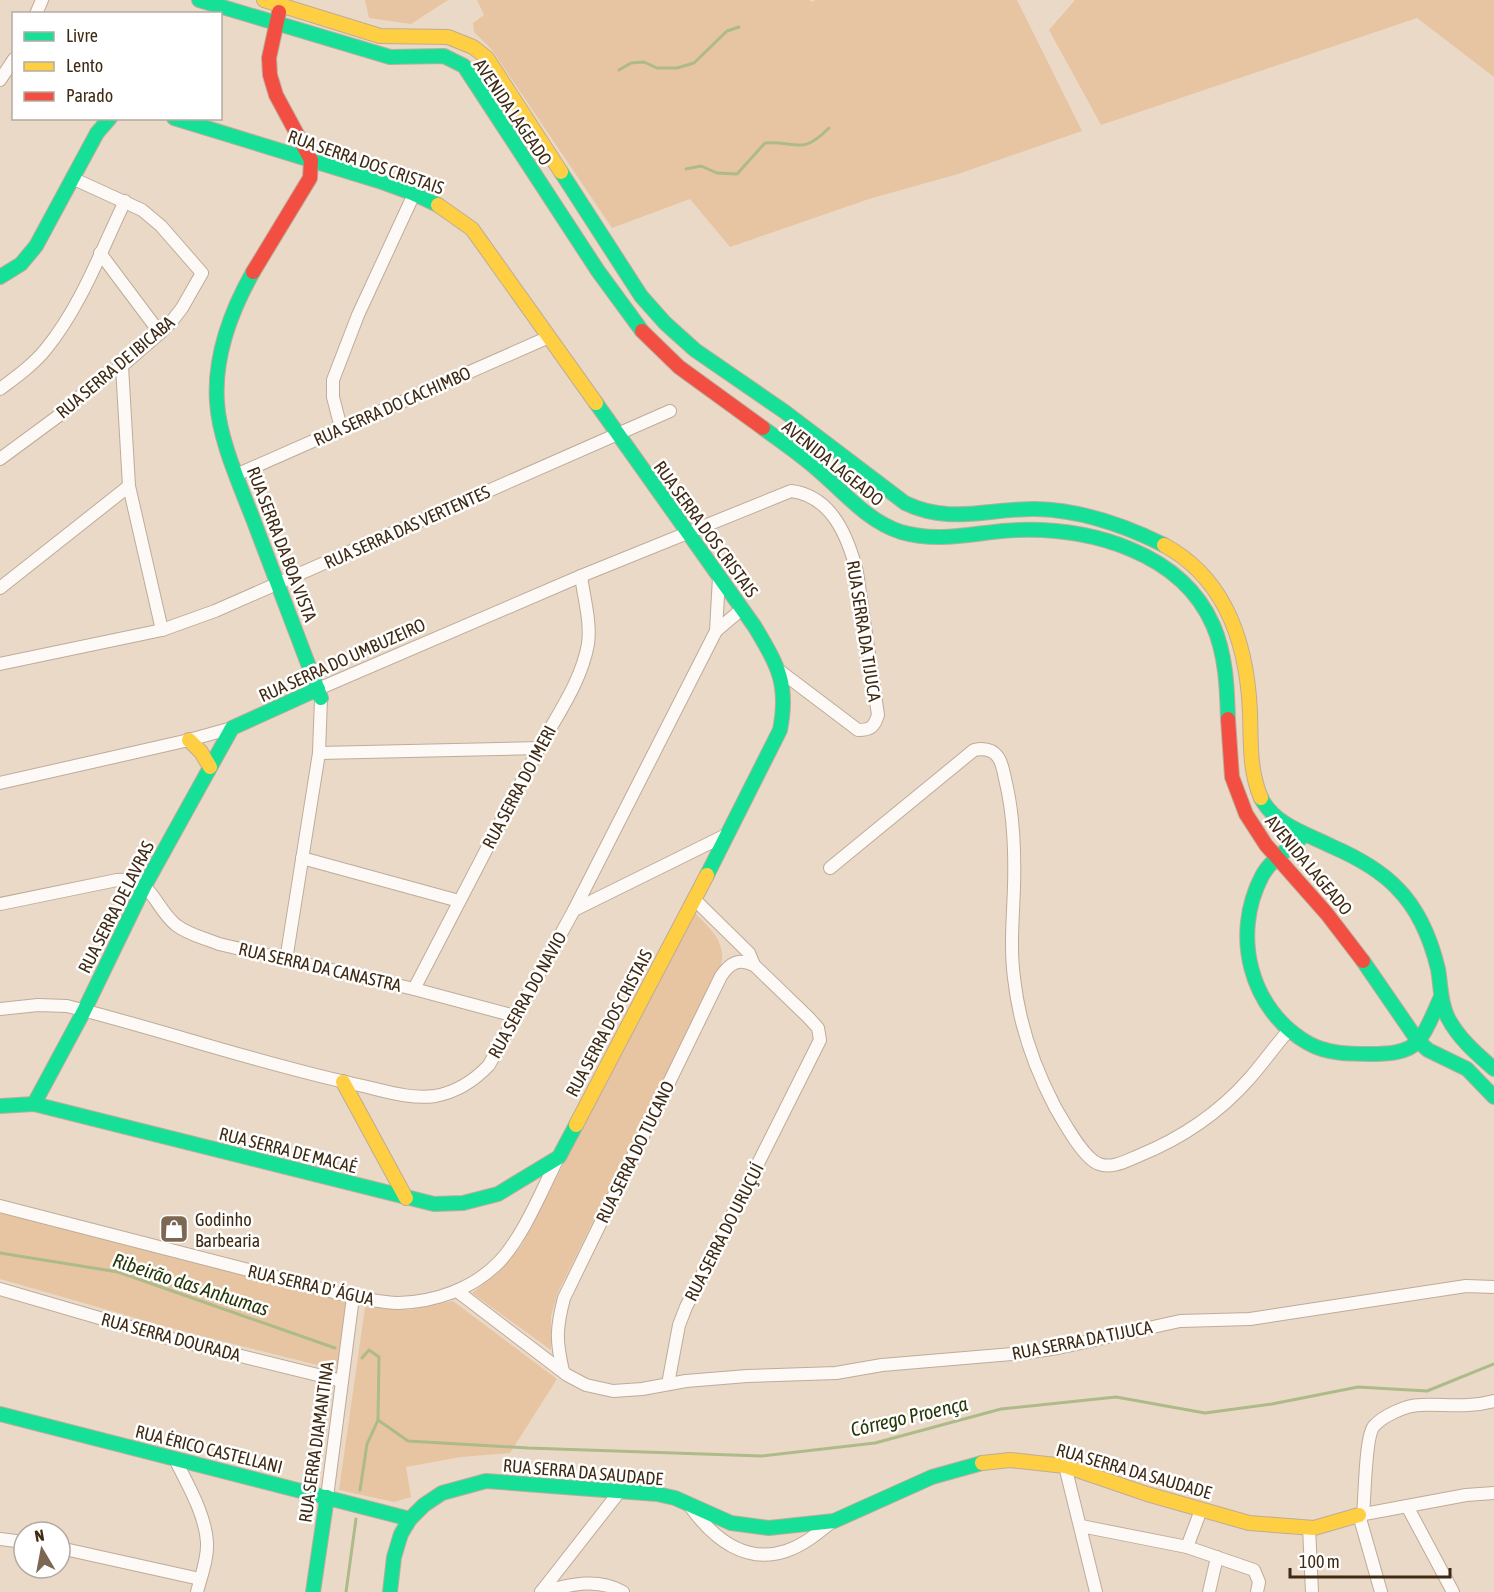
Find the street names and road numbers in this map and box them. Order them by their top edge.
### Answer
street label: AVENIDA LAGEADO [470,55,556,169]
street label: RUA SERRA DOS CRISTAIS [285,125,447,199]
street label: RUA SERRA DE IBICABA [52,311,178,422]
street label: RUA SERRA DO CACHIMBO [310,362,474,450]
street label: AVENIDA LAGEADO [778,416,888,510]
street label: RUA SERRA DOS CRISTAIS [649,457,763,602]
street label: RUA SERRA DA BOA VISTA [243,464,321,625]
street label: RUA SERRA DAS VERTENTES [321,481,494,573]
street label: RUA SERRA DA TIJUCA [842,559,886,703]
street label: RUA SERRA DO UMBUZEIRO [256,614,428,706]
street label: RUA SERRA DO IMERI [478,722,560,852]
street label: AVENIDA LAGEADO [1261,811,1357,919]
street label: RUA SERRA DE LAVRAS [74,837,159,976]
street label: RUA SERRA DO NAVIO [484,928,570,1062]
street label: RUA SERRA DA CANASTRA [237,938,404,996]
street label: RUA SERRA DOS CRISTAIS [561,946,657,1100]
street label: RUA SERRA DO TUCANO [592,1078,678,1226]
street label: RUA SERRA DE MACAÉ [217,1123,359,1177]
street label: RUA SERRA DO URUÇUÍ [680,1160,768,1304]
street label: RUA SERRA D' ÁGUA [246,1260,376,1310]
street label: RUA SERRA DOURADA [99,1308,243,1366]
street label: RUA SERRA DA TIJUCA [1010,1316,1154,1364]
street label: RUA SERRA DIAMANTINA [294,1360,338,1524]
street label: RUA ÉRICO CASTELLANI [133,1421,285,1477]
street label: RUA SERRA DA SAUDADE [1054,1439,1214,1503]
street label: RUA SERRA DA SAUDADE [502,1455,664,1489]

